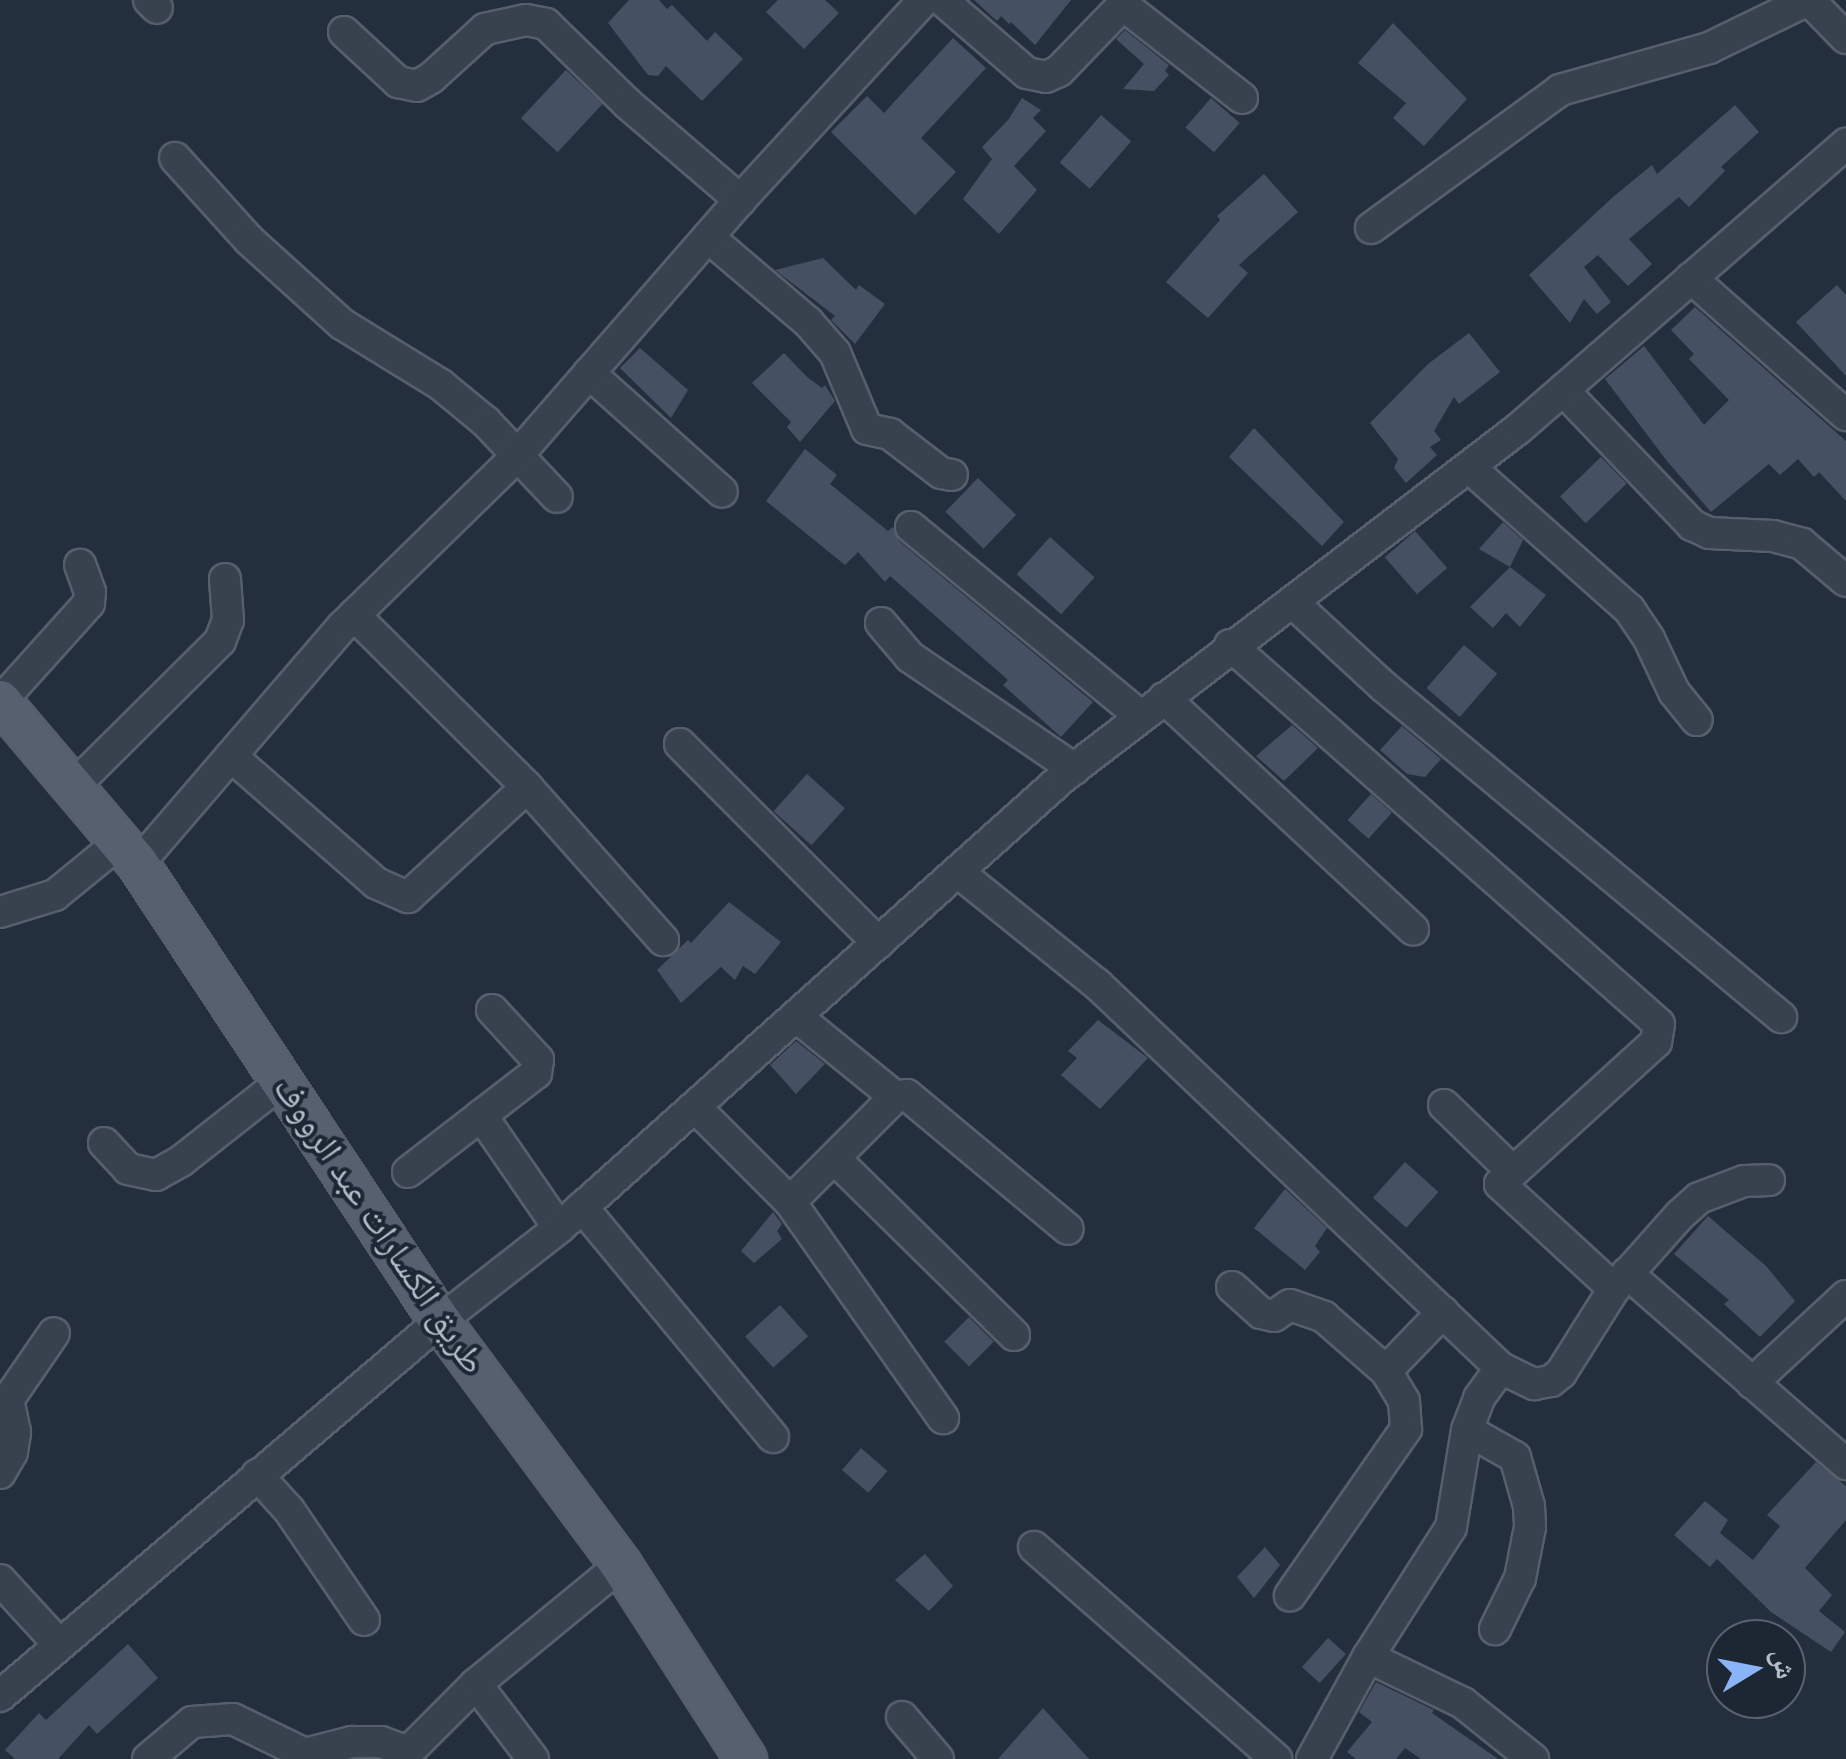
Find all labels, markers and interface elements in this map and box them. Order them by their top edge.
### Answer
street label: طريق الكسارات عبد الرووف [265,1068,495,1382]
north arrow [1706,1619,1806,1719]
text: ش [1762,1646,1806,1682]

